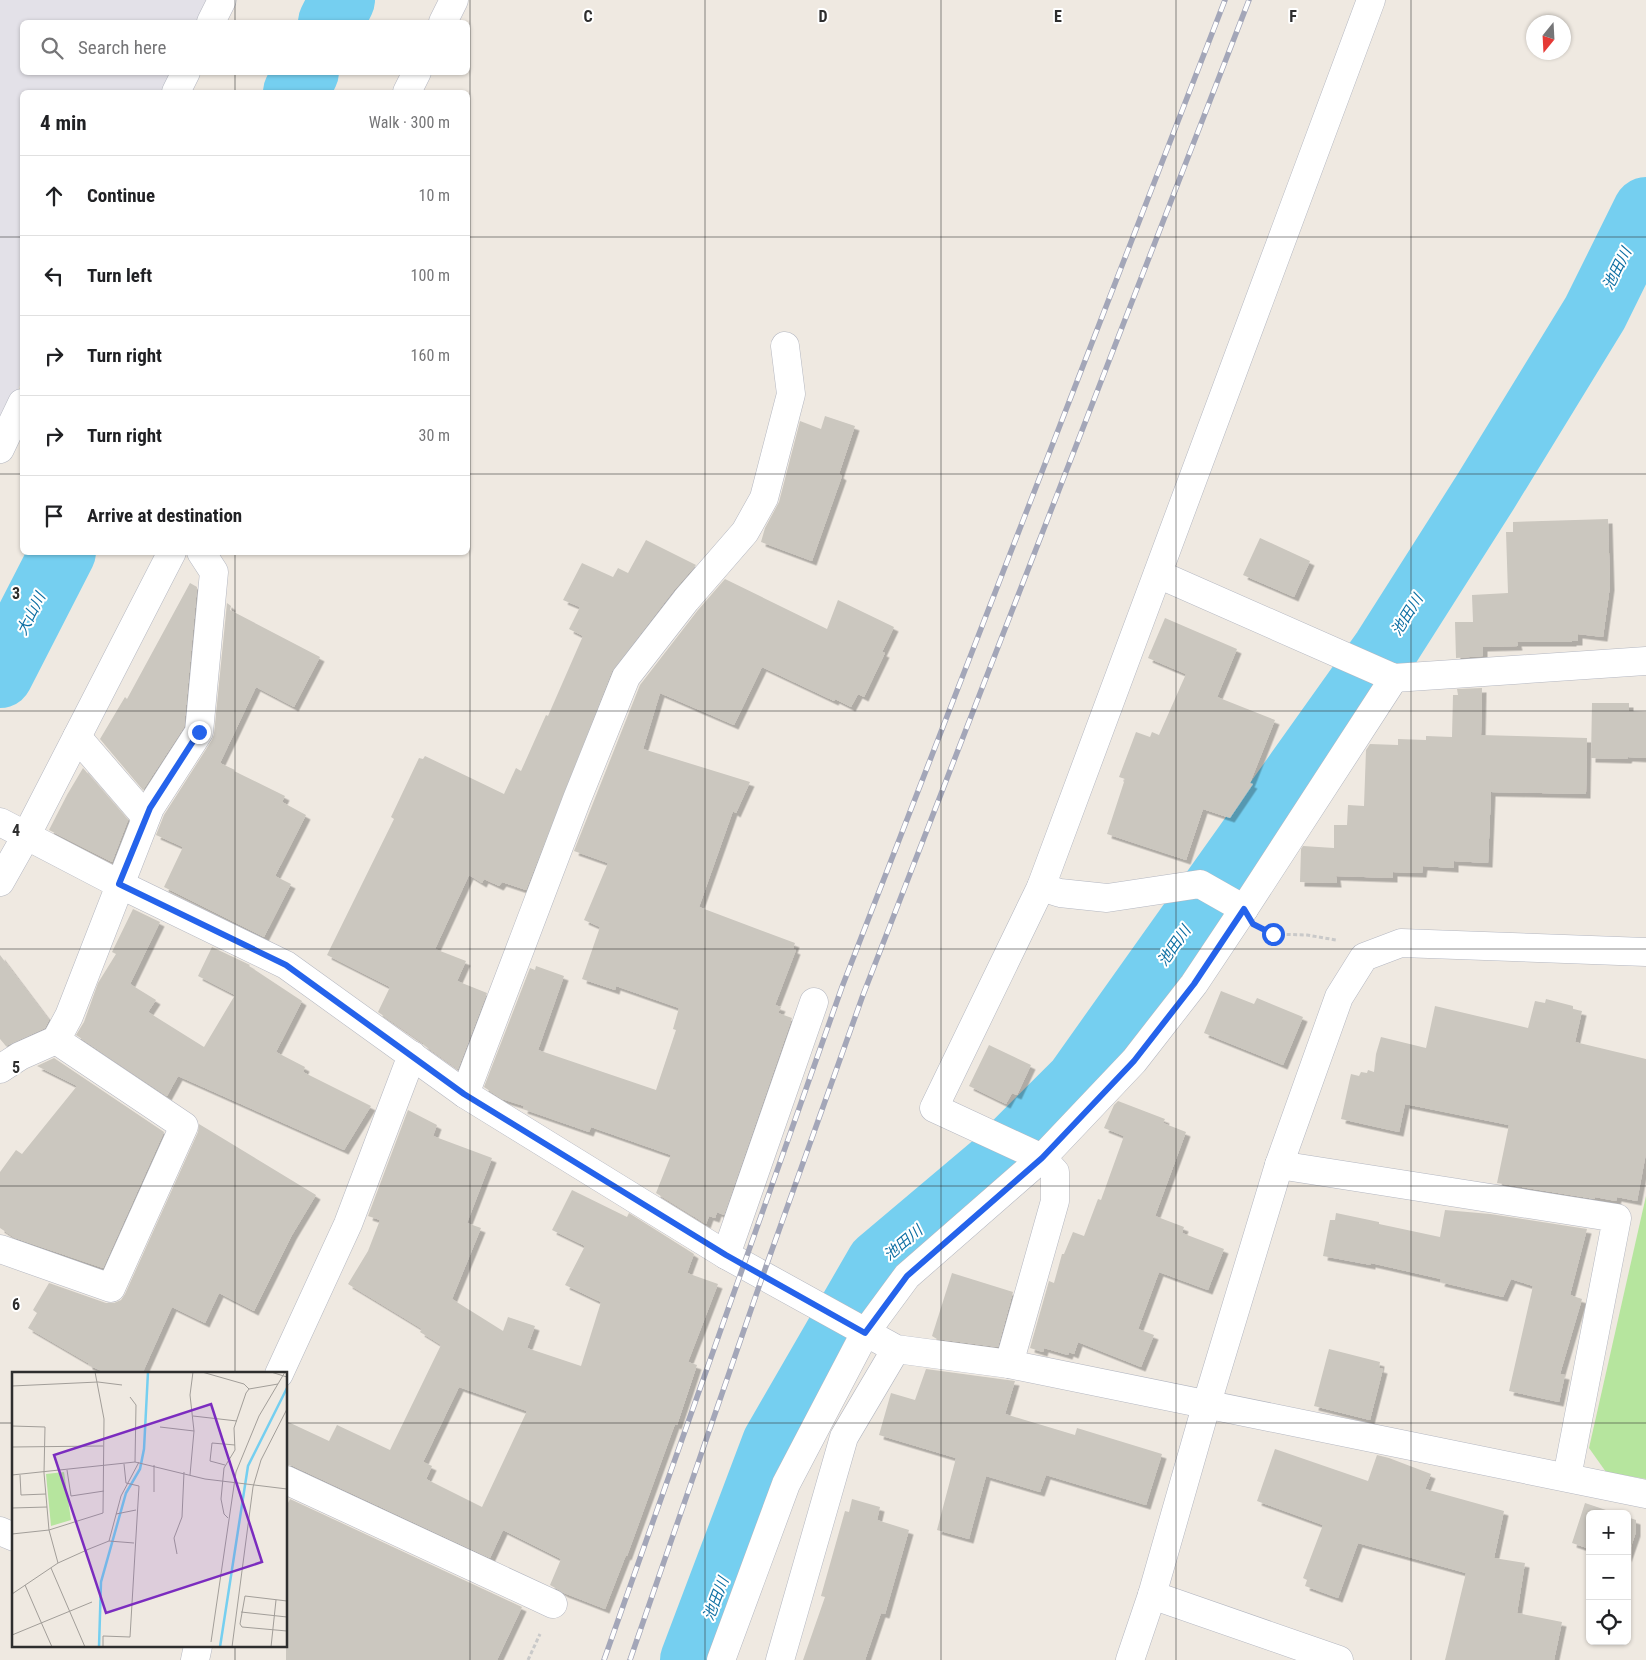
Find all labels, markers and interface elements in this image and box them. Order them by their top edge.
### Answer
text: C [583,7,593,26]
text: D [818,7,828,26]
text: E [1054,7,1062,26]
text: F [1289,7,1297,26]
north arrow [1526,15,1571,60]
search box [20,20,470,75]
icon: search [38,34,66,62]
text: Search here [78,36,166,59]
text: 4 min [40,111,87,135]
text: Walk · 300 m [369,113,450,132]
icon: ahead [40,182,68,210]
text: Continue [87,184,155,207]
text: 10 m [418,186,450,205]
water label: 池田川 [1599,243,1636,293]
icon: left [40,262,68,290]
text: Turn left [87,264,152,287]
text: 100 m [411,266,450,285]
icon: right [40,342,68,370]
text: Turn right [87,344,162,367]
text: 160 m [411,346,450,365]
icon: right [40,422,68,450]
text: Turn right [87,424,162,447]
text: 30 m [418,426,450,445]
icon: arrive [40,502,68,530]
text: Arrive at destination [87,504,242,527]
text: 3 [12,584,20,603]
water label: 大山川 [13,588,50,638]
water label: 池田川 [1387,589,1428,639]
route end [188,721,211,744]
text: 4 [12,821,20,840]
water label: 池田川 [1154,921,1195,970]
route start [1262,923,1285,946]
text: 5 [12,1058,20,1077]
water label: 池田川 [880,1220,928,1264]
text: 6 [12,1295,20,1314]
inset map [12,1372,288,1648]
map controls [1586,1510,1631,1645]
button: + [1586,1510,1631,1555]
button: − [1586,1555,1631,1600]
water label: 池田川 [700,1573,733,1623]
button: locate [1586,1600,1631,1645]

